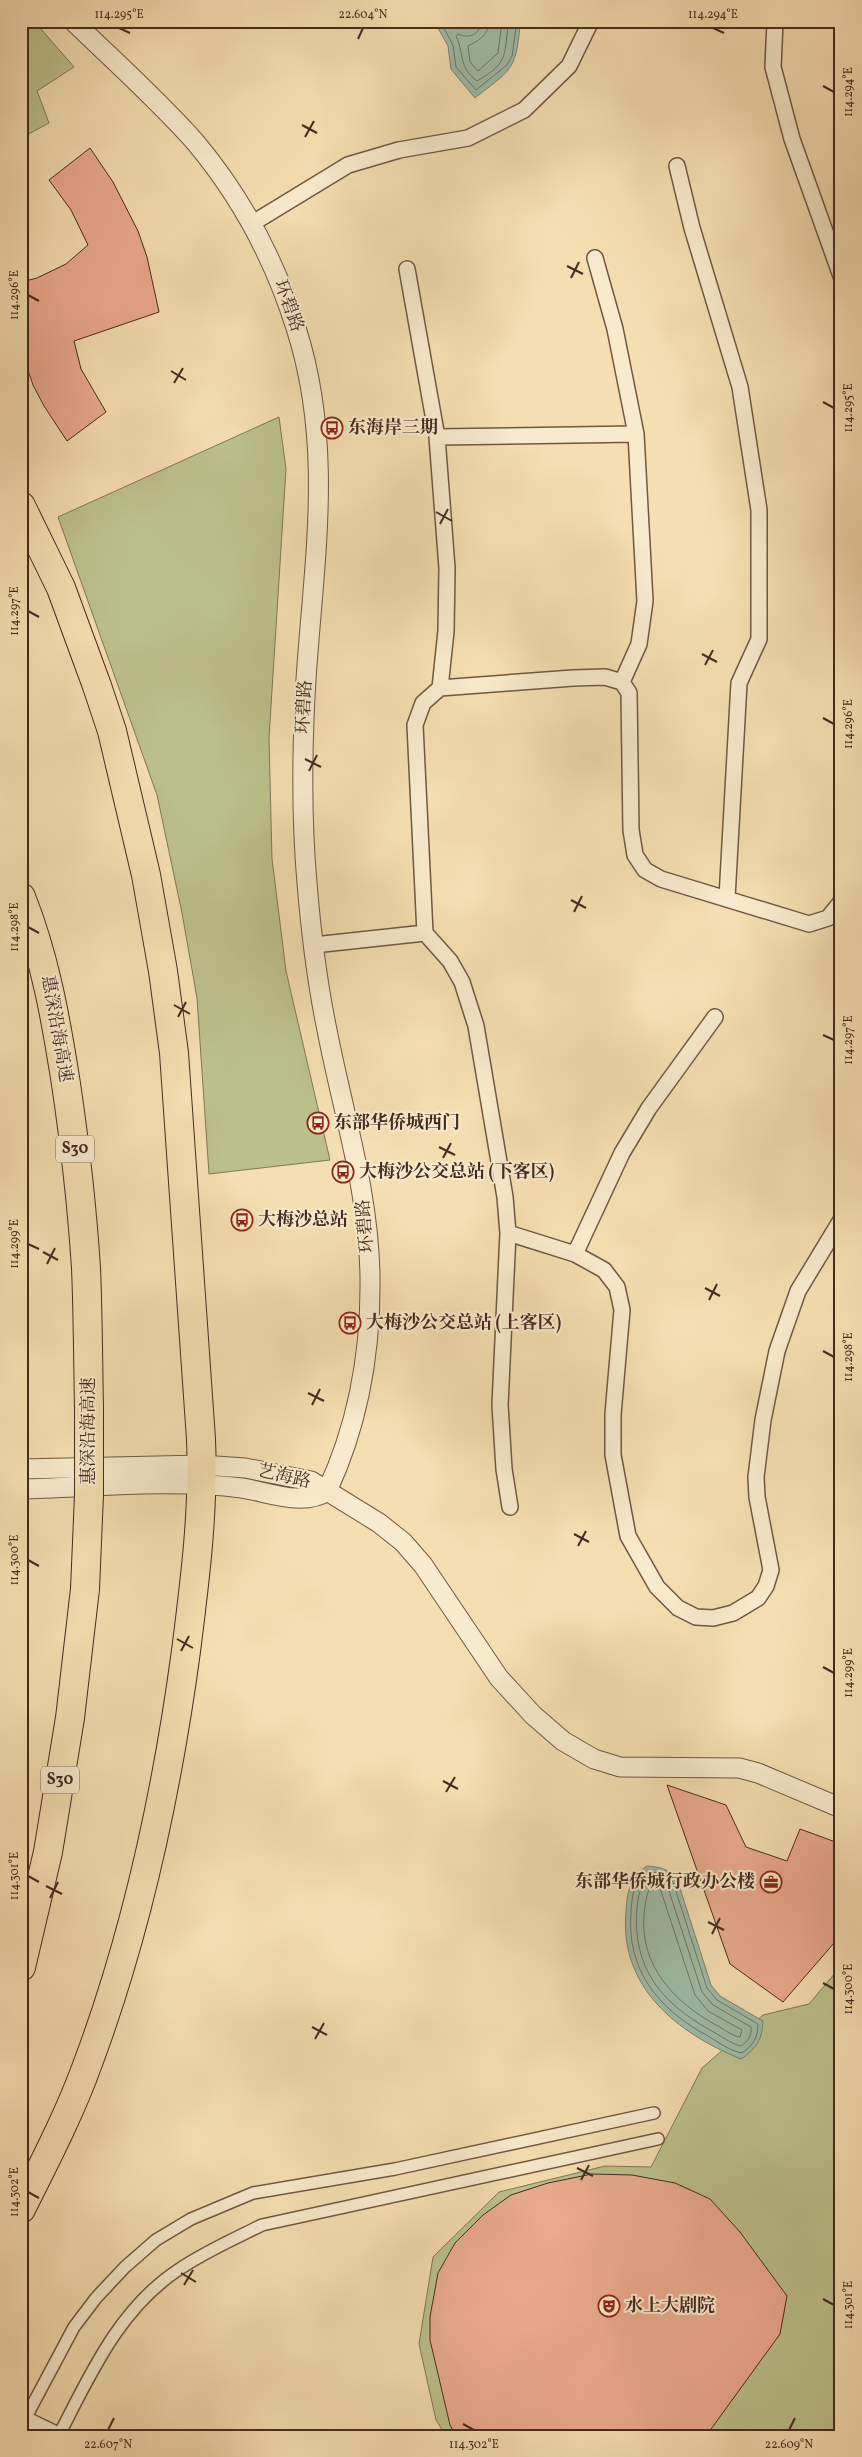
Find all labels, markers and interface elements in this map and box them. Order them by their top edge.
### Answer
text: 114.295°E [94,7,144,23]
text: 22.604°N [339,7,388,23]
text: 114.294°E [688,7,738,23]
text: 114.294°E [841,67,857,117]
text: 114.296°E [7,270,23,320]
street label: 环碧路 [267,276,309,336]
text: 114.295°E [841,383,857,433]
bus stop icon: 东海岸三期 [320,416,344,440]
place label: 东海岸三期 [348,416,438,441]
text: 114.297°E [7,586,23,636]
street label: 环碧路 [291,679,319,735]
text: 114.296°E [841,699,857,749]
text: 114.298°E [7,902,23,952]
street label: 惠深沿海高速 [34,974,78,1084]
text: 114.297°E [841,1015,857,1065]
bus stop icon: 东部华侨城西门 [306,1111,330,1135]
place label: 东部华侨城西门 [334,1111,460,1136]
road number: S30 [56,1136,94,1162]
bus stop icon: 大梅沙公交总站 (下客区) [331,1160,355,1184]
place label: 大梅沙公交总站 (下客区) [359,1160,554,1185]
street label: 环碧路 [351,1198,381,1254]
bus stop icon: 大梅沙总站 [230,1208,254,1232]
place label: 大梅沙总站 [258,1208,348,1233]
text: 114.299°E [7,1219,23,1269]
bus stop icon: 大梅沙公交总站 (上客区) [338,1311,362,1335]
place label: 大梅沙公交总站 (上客区) [366,1311,561,1336]
text: 114.298°E [841,1332,857,1382]
street label: 惠深沿海高速 [77,1377,102,1485]
street label: 艺海路 [255,1459,313,1495]
text: 114.300°E [7,1535,23,1585]
text: 114.299°E [841,1648,857,1698]
road number: S30 [41,1766,79,1794]
text: 114.301°E [7,1852,23,1900]
place label: 东部华侨城行政办公楼 [575,1870,755,1895]
office icon: 东部华侨城行政办公楼 [759,1870,783,1894]
text: 114.300°E [841,1964,857,2014]
text: 114.302°E [7,2167,23,2217]
text: 114.301°E [841,2281,857,2329]
theatre icon: 水上大剧院 [597,2294,621,2318]
place label: 水上大剧院 [625,2294,715,2319]
text: 22.607°N [84,2437,132,2453]
text: 114.302°E [449,2437,499,2453]
text: 22.609°N [765,2437,813,2453]

